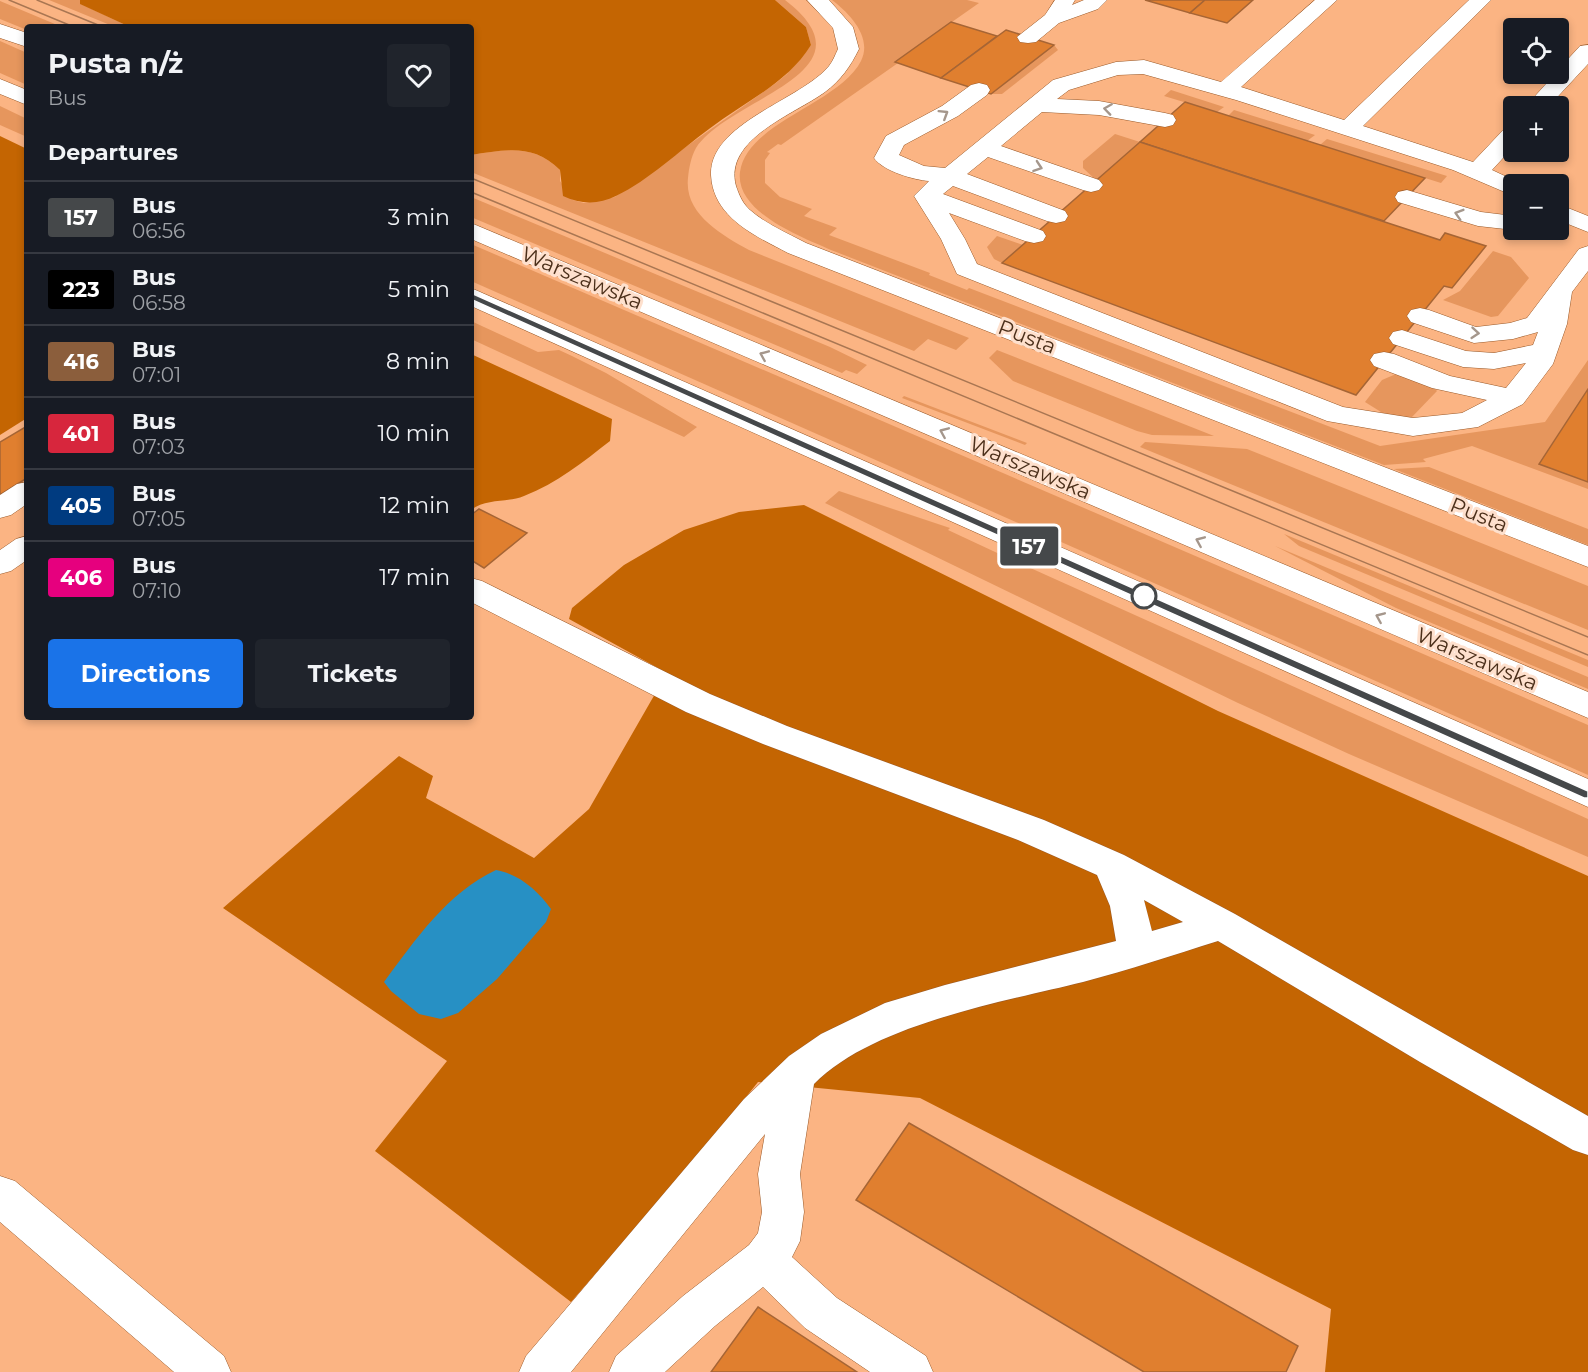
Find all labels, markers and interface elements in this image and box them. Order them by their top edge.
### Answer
map controls [1503,18,1569,240]
button: locate [1503,18,1569,84]
button: heart [387,44,450,107]
text: Pusta n/ż [48,46,183,80]
text: Bus [48,86,86,110]
button: + [1503,96,1569,162]
one-way arrow [1103,103,1113,116]
one-way arrow [938,110,948,122]
text: Departures [48,139,178,166]
one-way arrow [1032,159,1043,172]
button: − [1503,174,1569,240]
text: Bus [132,192,176,219]
text: 3 min [388,204,450,231]
text: 157 [64,205,98,230]
one-way arrow [1454,208,1465,221]
text: 06:56 [132,219,185,243]
street label: Warszawska [518,241,647,314]
text: Bus [132,264,176,291]
text: 5 min [388,276,450,303]
text: 223 [62,277,100,302]
text: 06:58 [132,291,186,315]
street label: Pusta [995,314,1060,359]
one-way arrow [1471,326,1480,339]
text: Bus [132,336,176,363]
text: 8 min [386,348,450,375]
text: 416 [63,349,99,374]
one-way arrow [759,350,770,362]
text: 07:01 [132,363,181,387]
text: Bus [132,408,176,435]
text: 10 min [378,420,450,447]
text: 401 [63,421,99,446]
one-way arrow [939,427,950,439]
street label: Warszawska [966,431,1095,504]
text: 07:03 [132,435,185,459]
text: Bus [132,480,176,507]
text: 12 min [380,492,450,519]
street label: Pusta [1447,492,1512,537]
text: 405 [60,493,102,518]
text: 07:05 [132,507,185,531]
line badge: 157 [994,526,1064,566]
text: 157 [1012,534,1046,559]
one-way arrow [1196,536,1207,548]
text: Bus [132,552,176,579]
text: 17 min [379,564,450,591]
text: 406 [60,565,102,590]
text: 07:10 [132,579,181,603]
unlabelled marker [1131,583,1157,609]
one-way arrow [1375,612,1386,624]
street label: Warszawska [1413,622,1542,695]
button: Directions [48,639,243,708]
button: Tickets [255,639,450,708]

